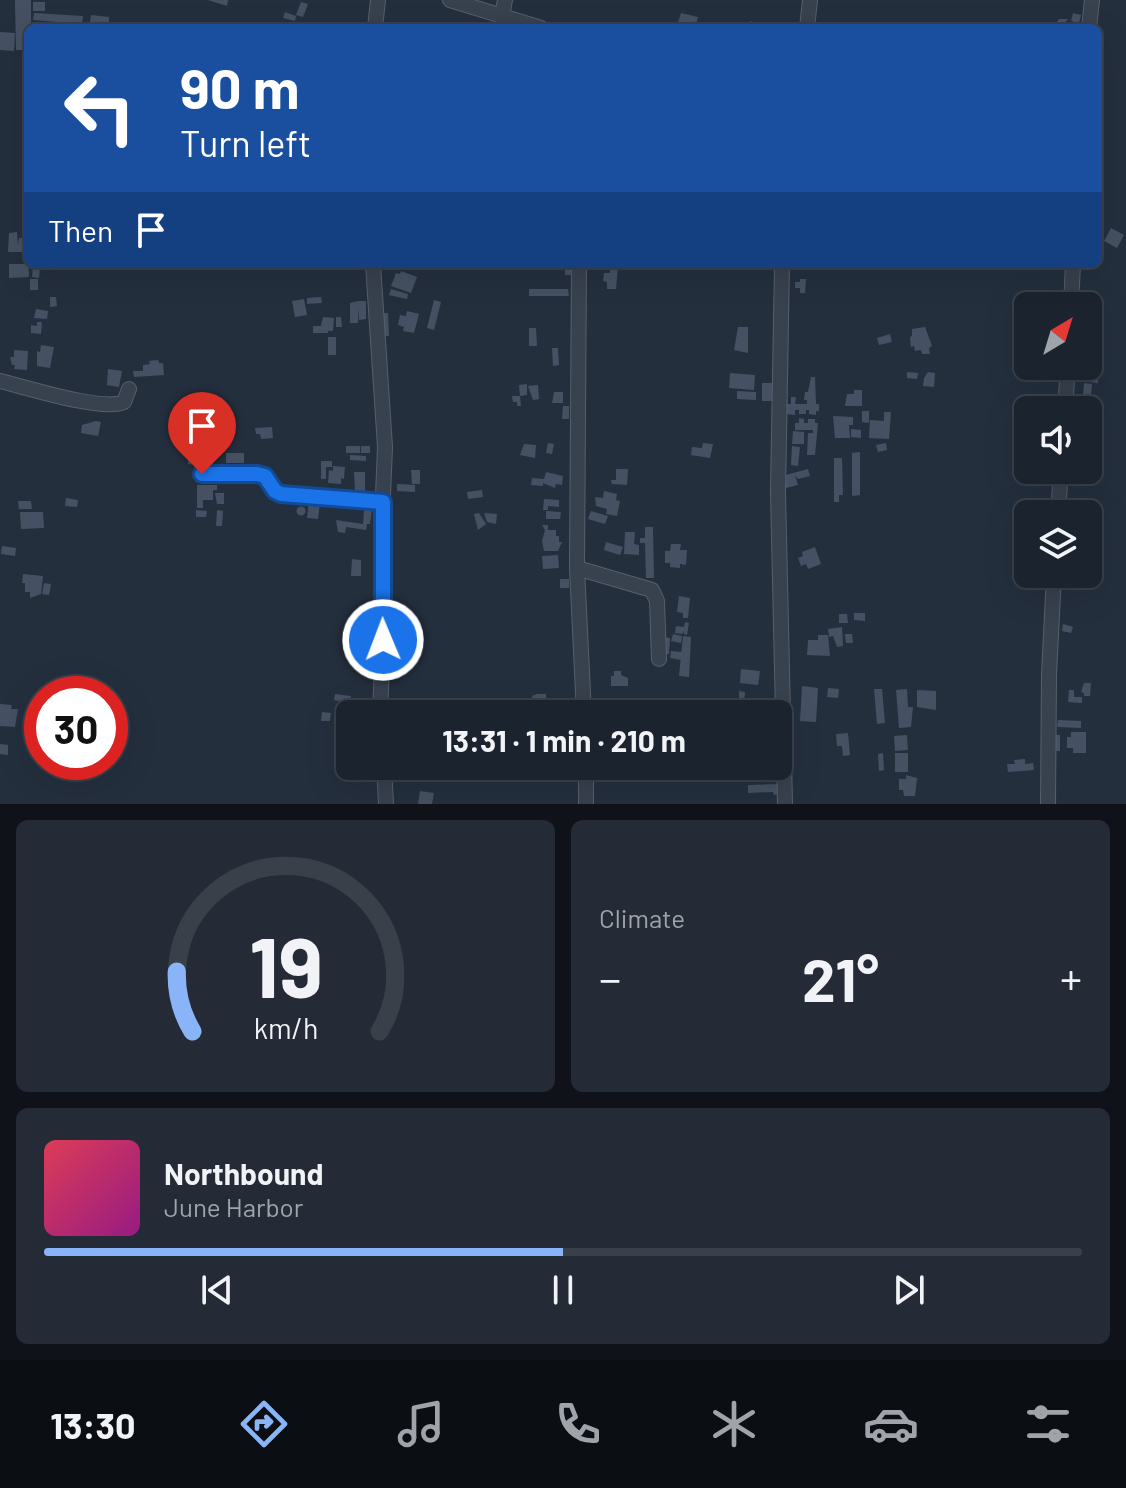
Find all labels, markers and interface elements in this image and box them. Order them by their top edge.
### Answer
text: 90 m [180,53,300,120]
icon: left [48,56,152,160]
text: Turn left [180,121,311,164]
icon: arrive [129,208,173,252]
text: Then [48,212,113,248]
north arrow [1014,292,1102,380]
map controls [1014,292,1102,588]
pin [168,392,236,474]
button: sound [1014,396,1102,484]
icon: arrive [180,404,224,448]
button: layers [1014,500,1102,588]
position arrow [341,598,425,682]
speed limit sign: 30 [24,676,128,780]
text: 13:31 · 1 min · 210 m [442,722,686,758]
text: Climate [599,902,685,933]
text: 19 [249,915,322,1015]
text: 21° [802,942,879,1014]
text: − [599,951,621,1004]
text: + [1060,951,1082,1004]
text: km/h [253,1010,318,1045]
text: Northbound [164,1155,323,1191]
text: June Harbor [164,1191,303,1222]
icon: previous [195,1268,239,1312]
icon: pause [541,1268,585,1312]
icon: next [887,1268,931,1312]
icon: directions [236,1396,292,1452]
icon: music [393,1396,449,1452]
icon: phone [550,1396,606,1452]
icon: climate [706,1396,762,1452]
icon: car [863,1396,919,1452]
icon: filters [1020,1396,1076,1452]
text: 13:30 [50,1403,136,1446]

